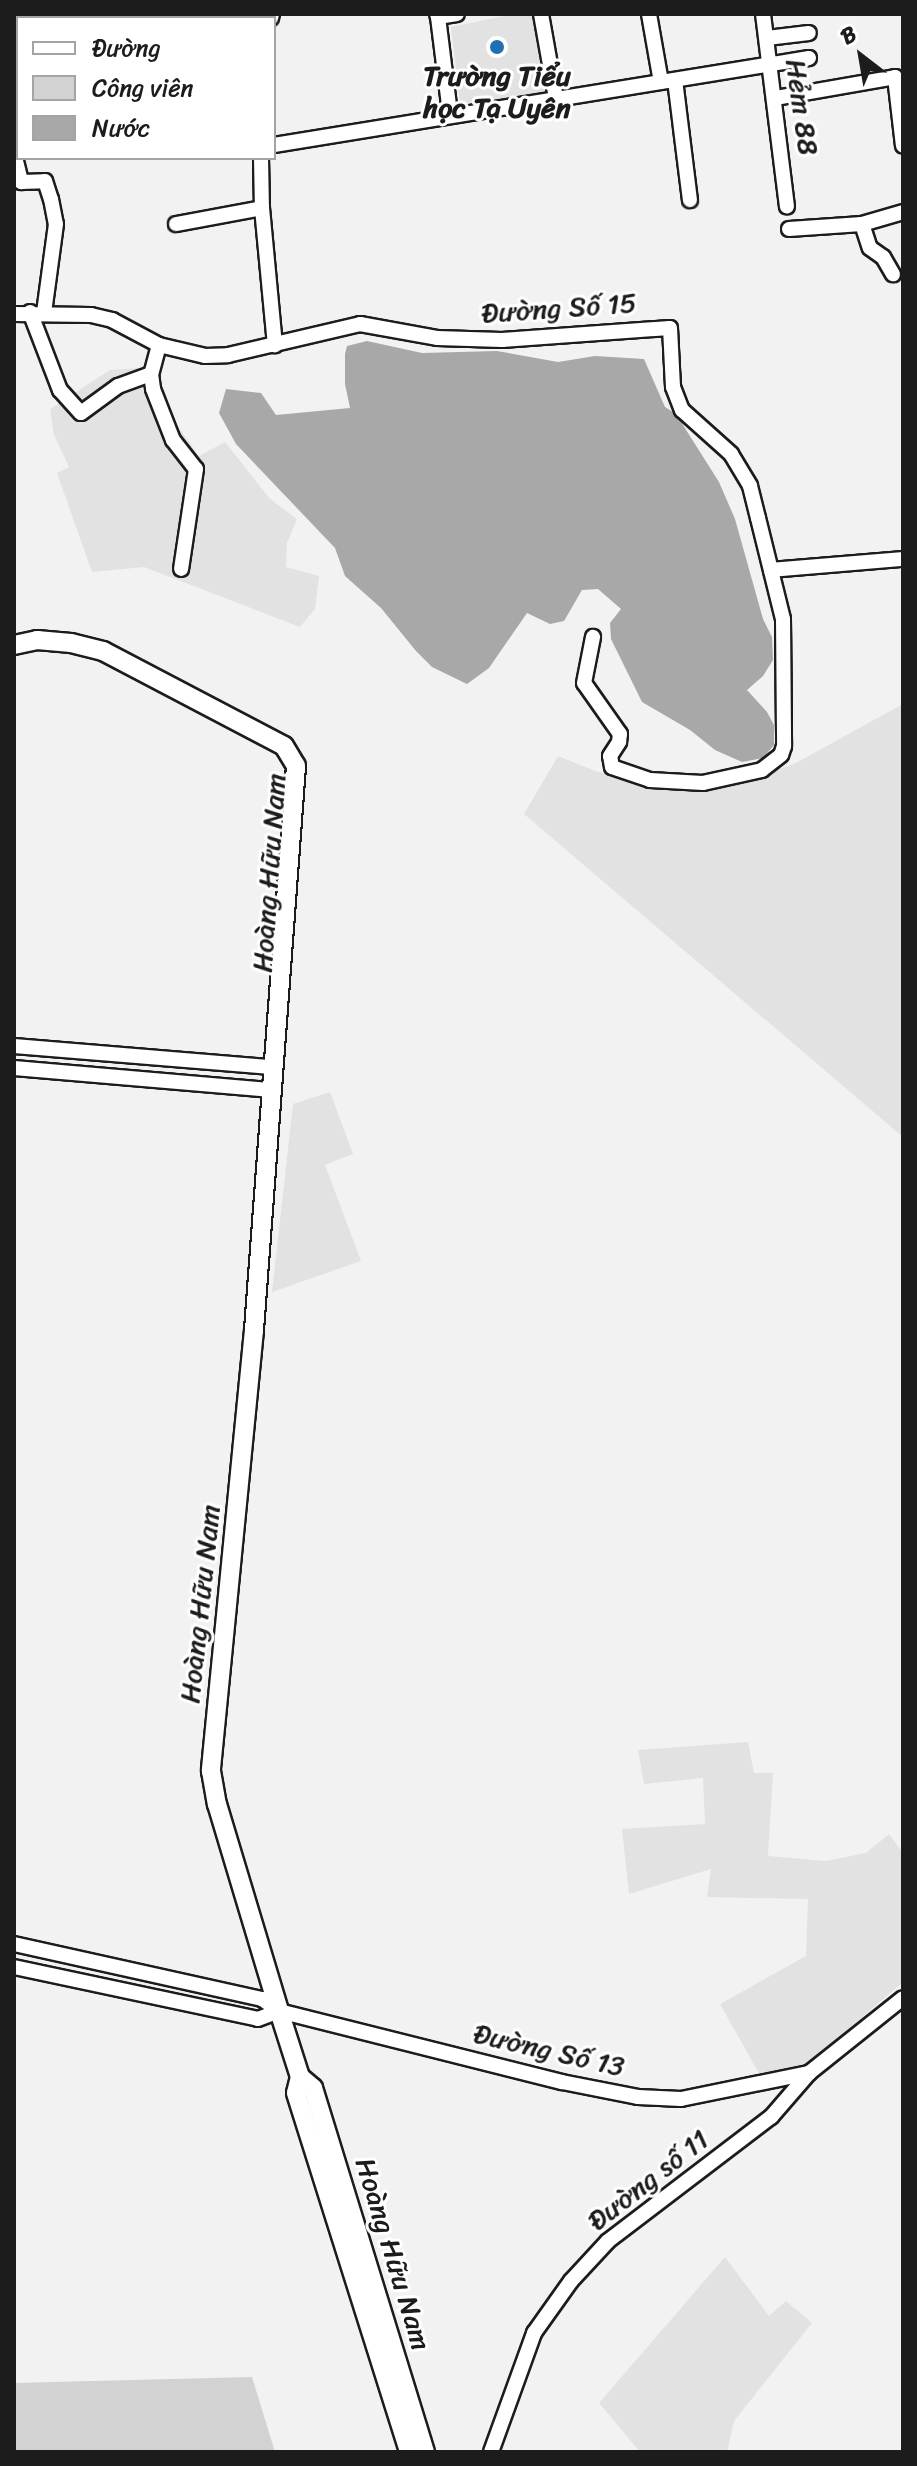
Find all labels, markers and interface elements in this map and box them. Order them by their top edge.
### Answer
text: B [832,15,864,55]
legend [16,16,276,160]
north arrow [821,16,901,96]
text: Đường [92,27,161,69]
marker: Trường Tiểu học Tạ Uyên [488,38,506,56]
street label: Hẻm 88 [779,57,825,157]
place label: Trường Tiểu học Tạ Uyên [423,59,571,125]
text: Công viên [92,67,194,109]
text: Nước [92,107,150,149]
street label: Đường Số 15 [480,286,638,330]
street label: Hoàng Hữu Nam [245,772,293,974]
street label: Hoàng Hữu Nam [173,1503,227,1705]
street label: Đường Số 13 [470,2016,628,2084]
street label: Đường số 11 [580,2122,716,2238]
street label: Hoàng Hữu Nam [348,2154,438,2354]

